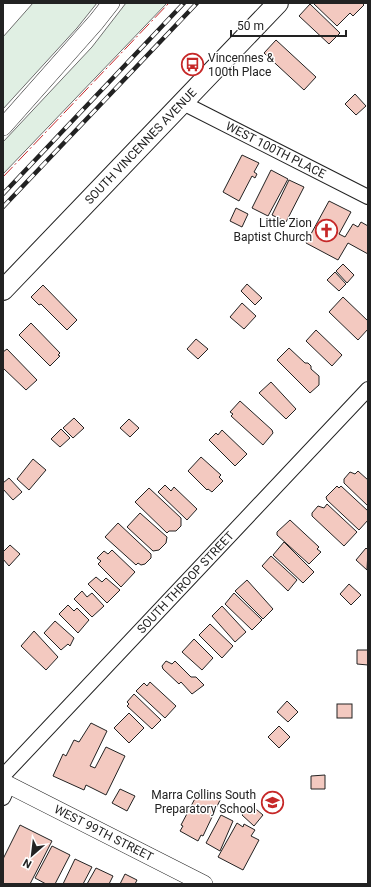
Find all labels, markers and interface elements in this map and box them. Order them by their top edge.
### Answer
scale bar [231,12,346,38]
text: 50 m [237,19,264,33]
place label: Vincennes & 100th Place [208,51,275,79]
bus stop icon: Vincennes & 100th Place [180,52,206,78]
street label: SOUTH VINCENNES AVENUE [82,85,199,207]
street label: WEST 100TH PLACE [223,119,328,181]
place label: Little Zion Baptist Church [233,216,312,244]
church icon: Little Zion Baptist Church [314,217,340,243]
street label: SOUTH THROOP STREET [134,529,237,636]
place label: Marra Collins South Preparatory School [151,788,256,816]
school or university icon: Marra Collins South Preparatory School [259,789,285,815]
street label: WEST 99TH STREET [52,802,156,864]
north arrow [12,835,52,875]
text: N [21,856,34,871]

